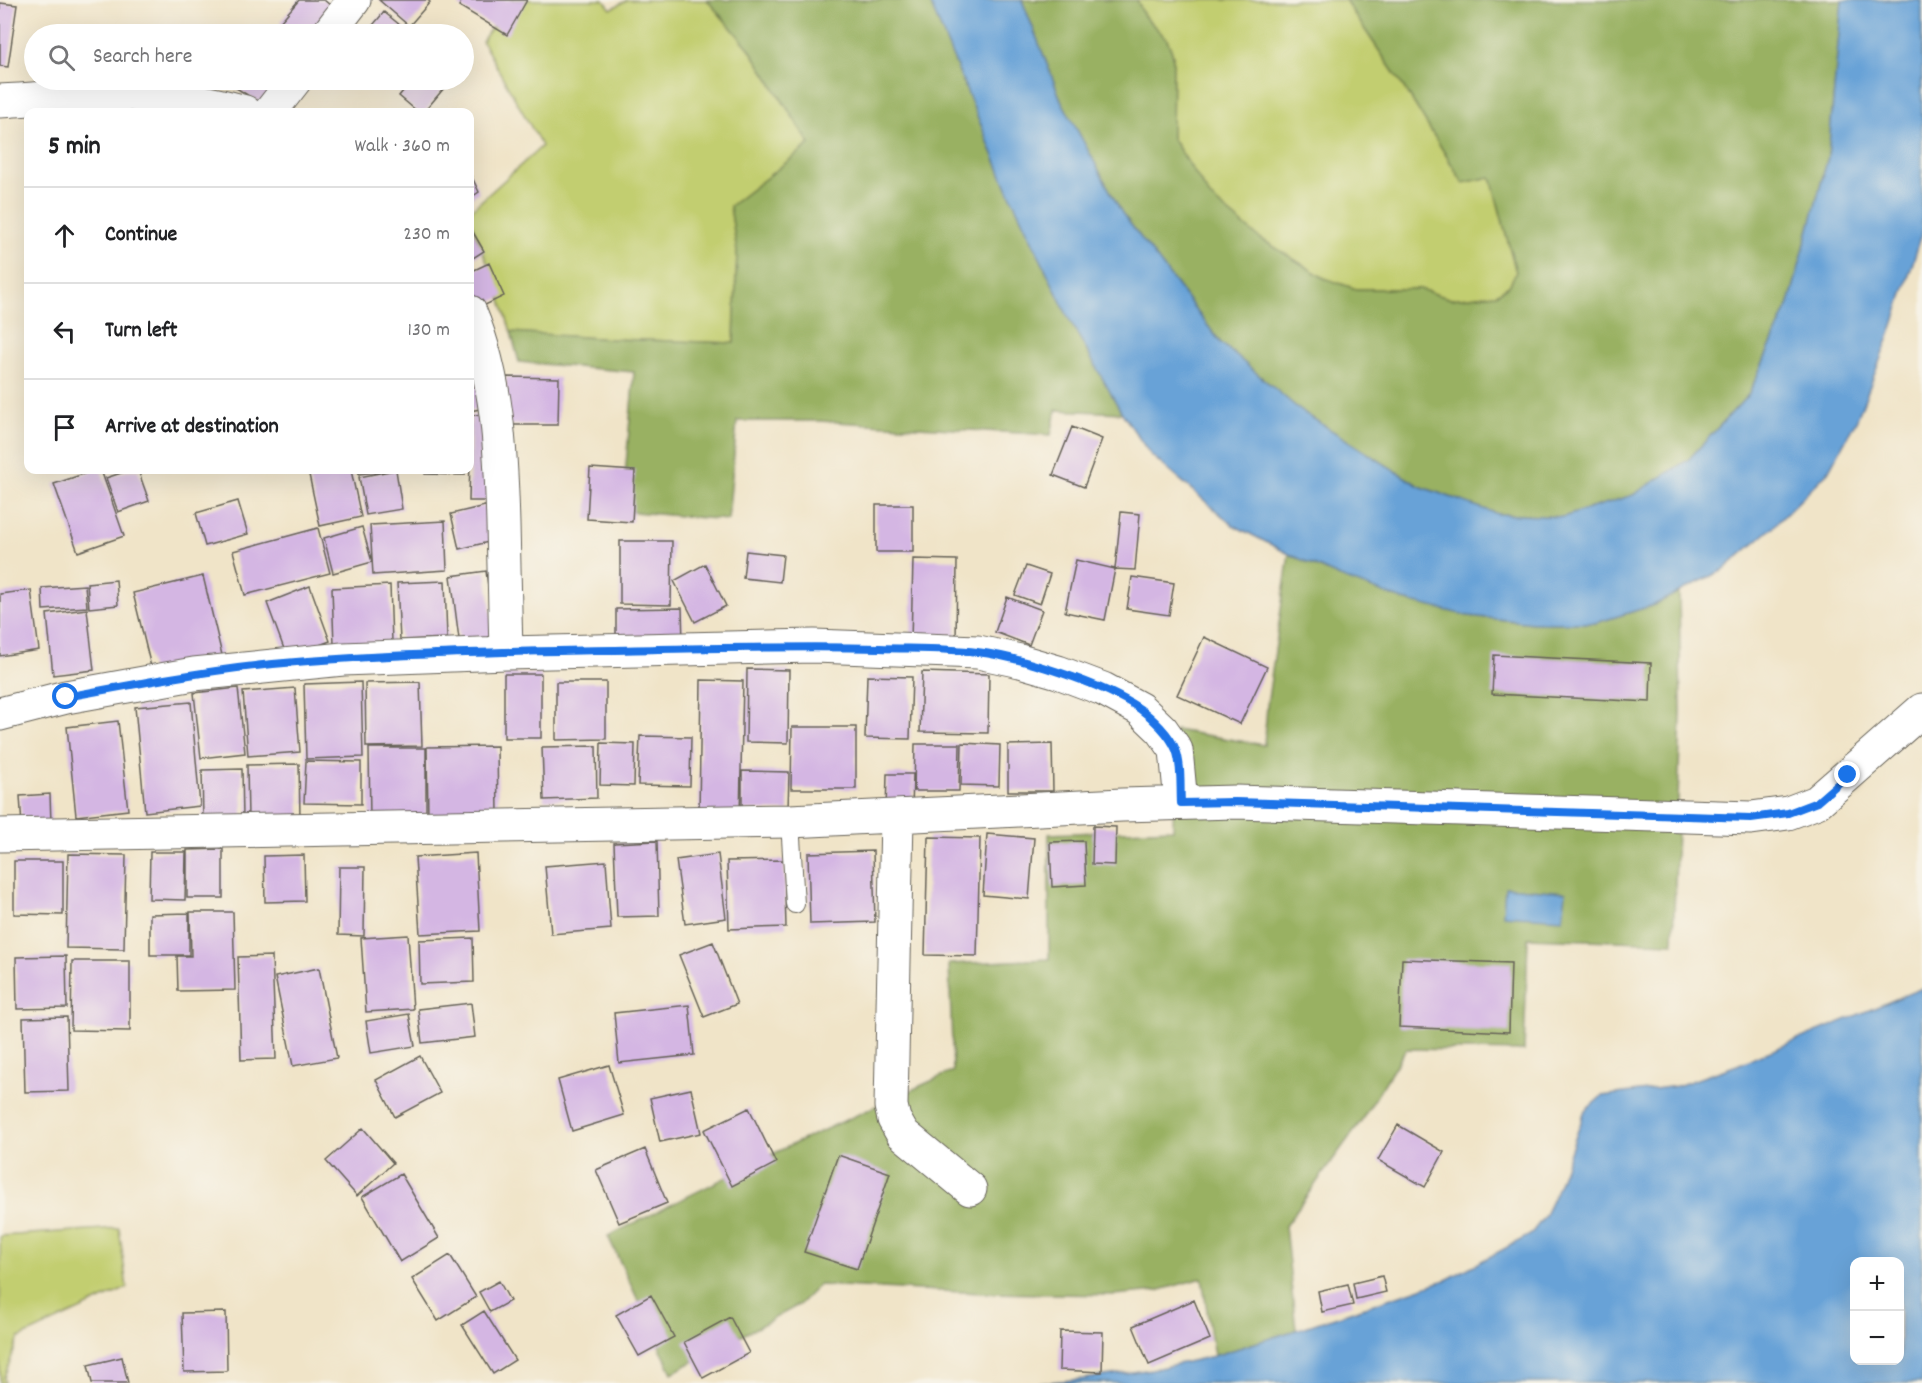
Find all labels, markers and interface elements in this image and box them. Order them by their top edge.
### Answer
search box [24,24,474,90]
icon: search [45,41,78,74]
text: Search here [93,42,192,73]
text: 5 min [48,129,101,166]
text: Walk · 360 m [355,133,450,161]
icon: ahead [48,219,81,252]
text: Continue [105,220,177,251]
text: 230 m [403,221,450,249]
icon: left [48,315,81,348]
text: Turn left [105,316,177,347]
text: 130 m [408,317,450,345]
icon: arrive [48,411,81,444]
text: Arrive at destination [105,412,279,443]
route start [52,683,78,709]
route end [1834,761,1860,787]
map controls [1850,1257,1904,1365]
button: + [1850,1257,1904,1311]
button: − [1850,1311,1904,1365]

